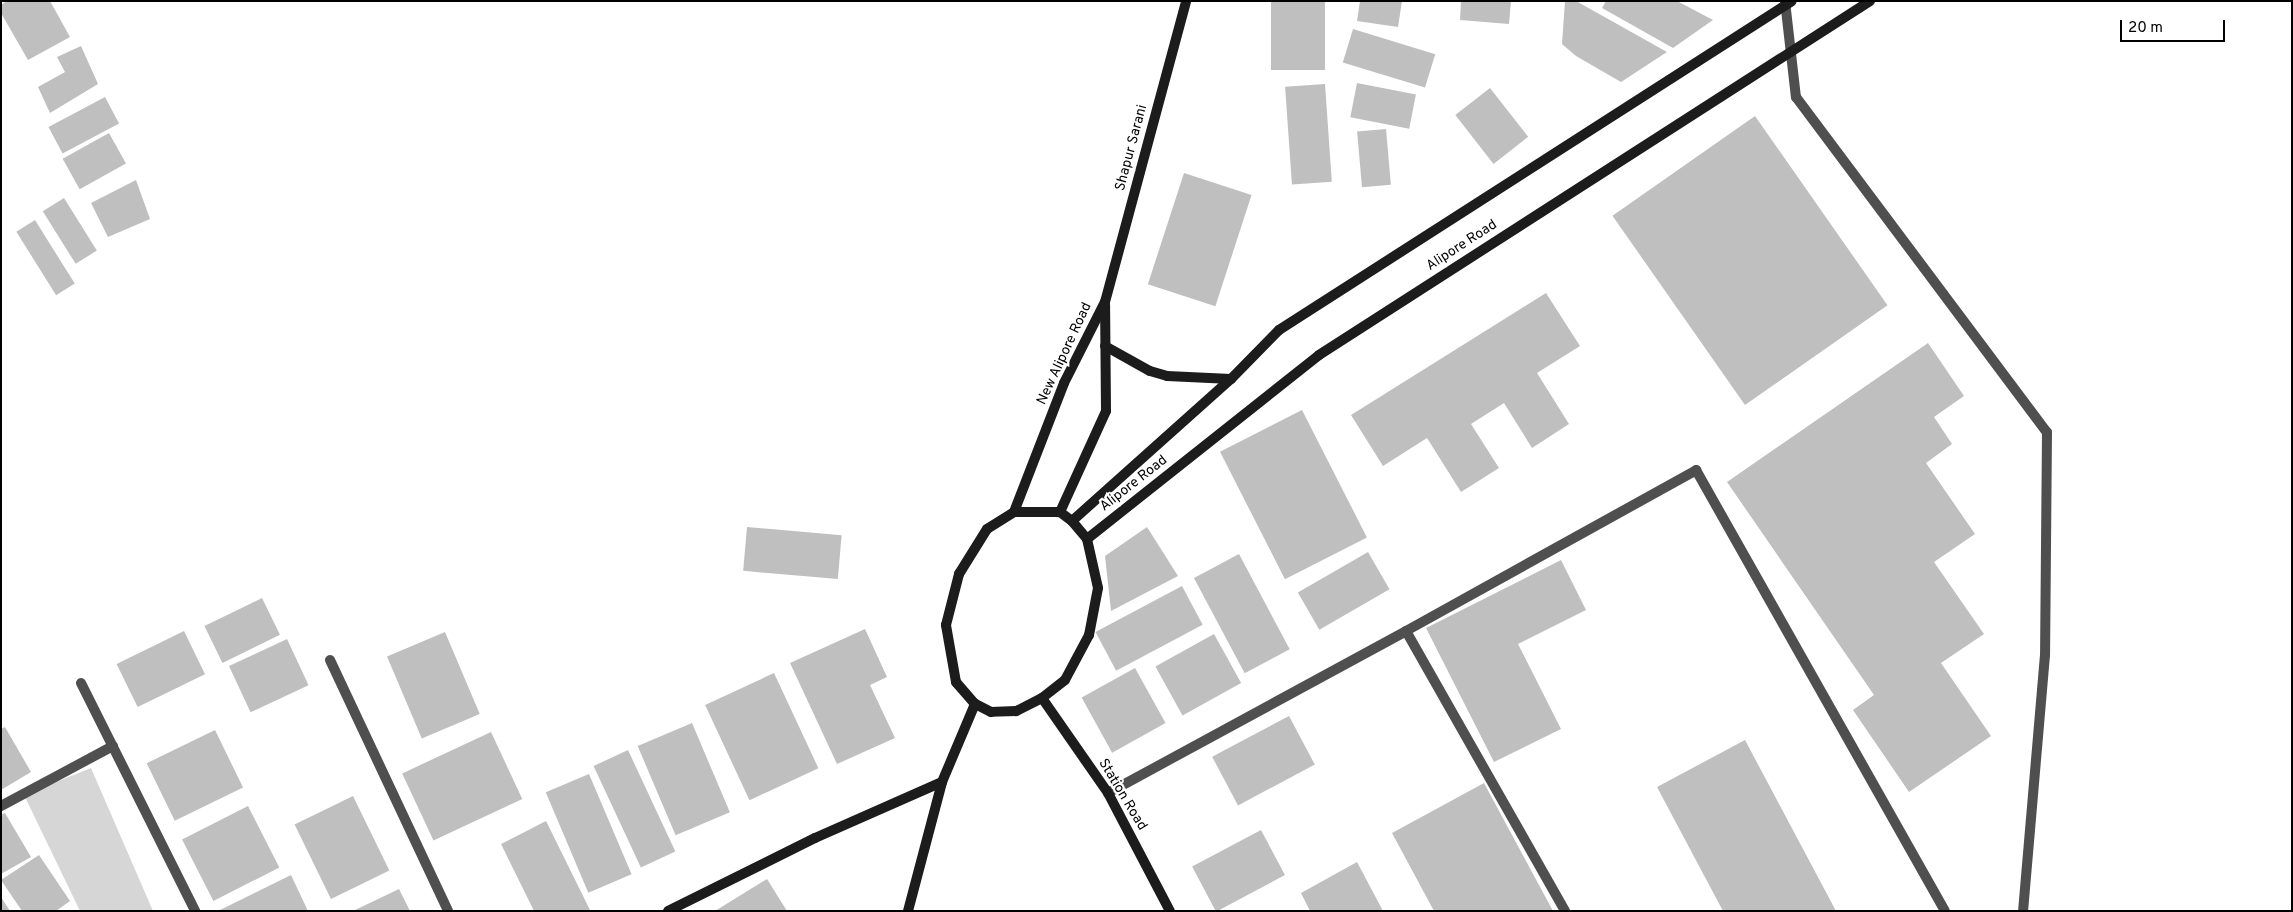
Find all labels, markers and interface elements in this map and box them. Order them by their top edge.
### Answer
scale bar [2123,10,2228,42]
text: 20 m [2128,19,2163,38]
street label: Shapur Sarani [1112,103,1152,193]
street label: Alipore Road [1423,217,1501,275]
street label: New Alipore Road [1034,300,1096,408]
street label: Alipore Road [1097,452,1171,516]
street label: Station Road [1094,756,1150,834]

